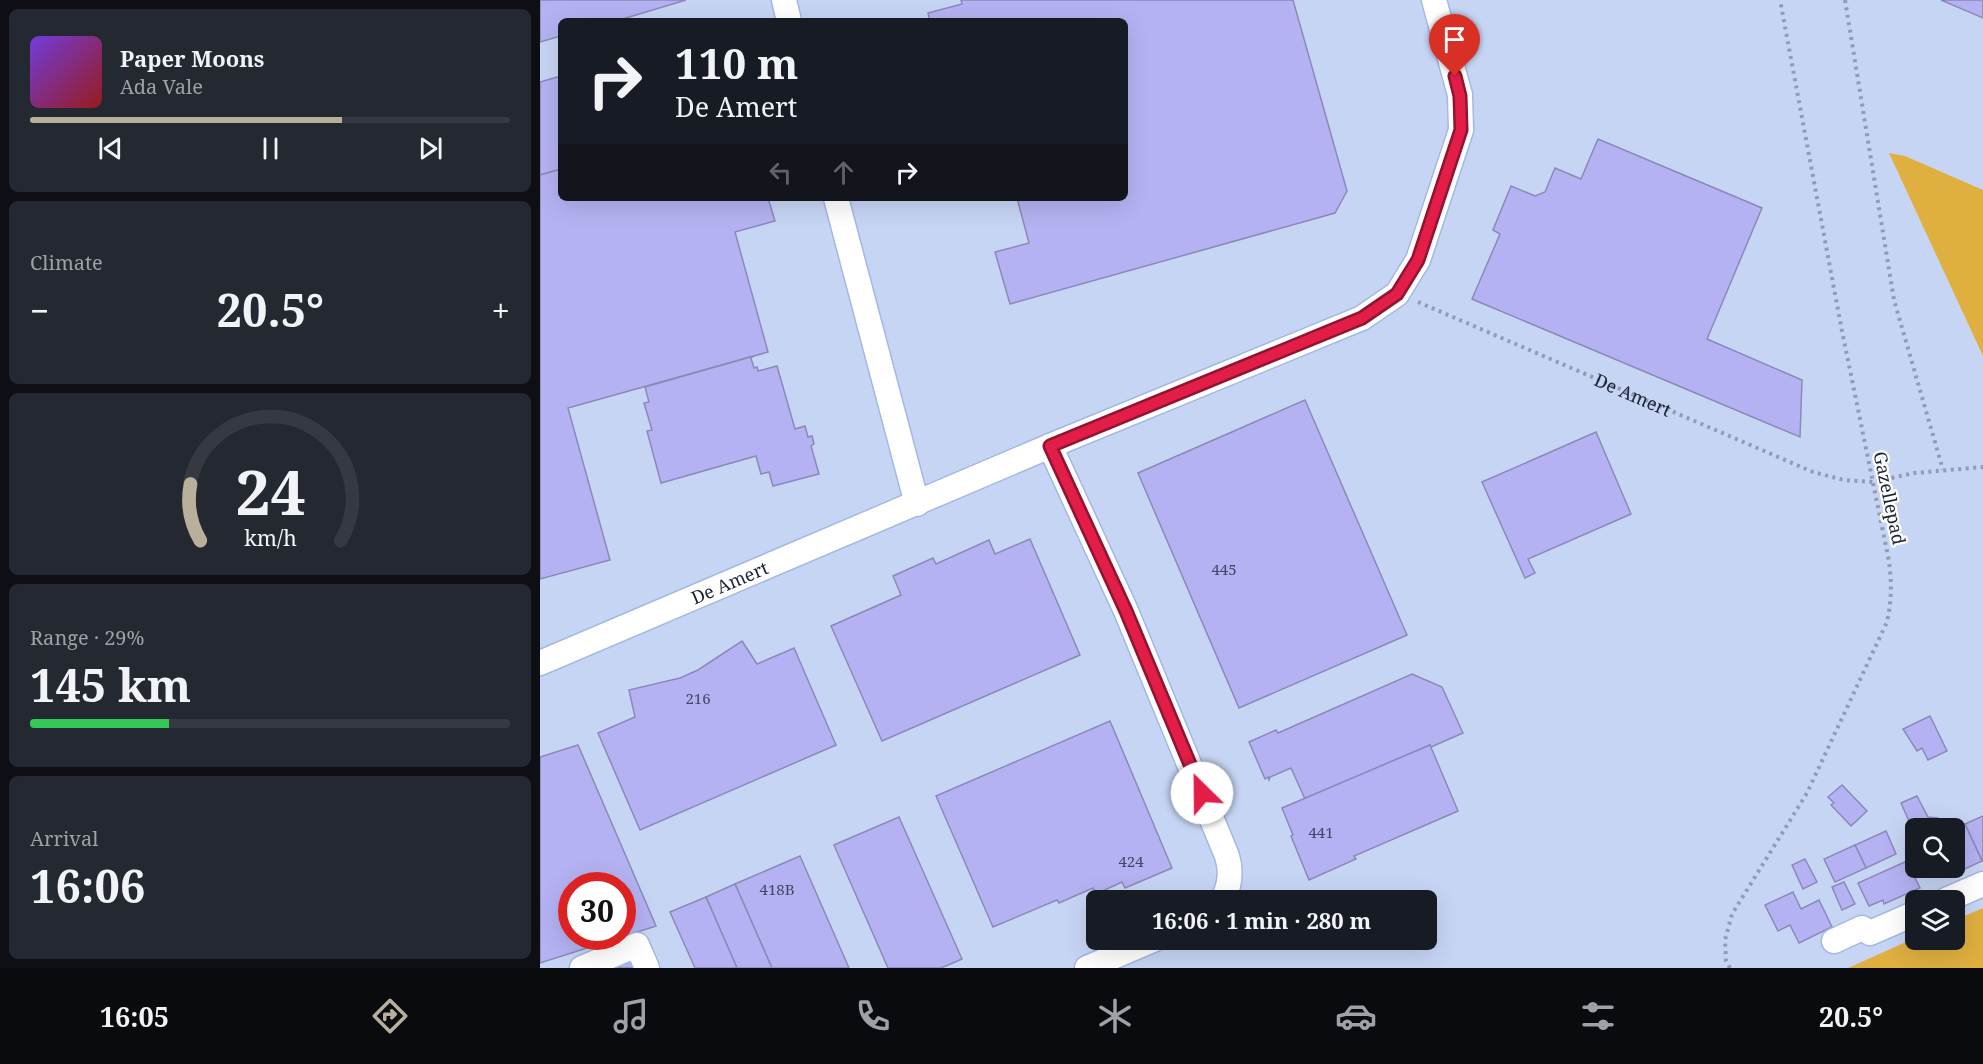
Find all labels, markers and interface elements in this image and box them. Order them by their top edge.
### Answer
pin [1429,14,1480,76]
icon: arrive [1438,23,1471,56]
text: 110 m [675,34,799,91]
icon: right [576,42,654,120]
text: Paper Moons [120,43,264,73]
text: Ada Vale [120,73,203,100]
text: De Amert [675,88,797,125]
icon: previous [94,132,127,165]
icon: pause [254,132,287,165]
icon: next [414,132,447,165]
icon: left [764,156,797,189]
icon: ahead [827,156,860,189]
icon: right [890,156,923,189]
text: Climate [30,249,103,276]
text: 20.5° [217,279,324,340]
text: − [30,288,49,333]
text: + [492,288,510,333]
street label: De Amert [1591,367,1675,422]
text: 24 [235,448,305,533]
street label: Gazellepad [1868,449,1912,547]
text: km/h [244,523,297,552]
street label: De Amert [687,555,772,609]
house number: 445 [1211,559,1237,579]
text: Range · 29% [30,624,144,651]
text: 145 km [30,654,191,715]
house number: 216 [685,688,711,708]
position arrow [1170,761,1234,825]
map controls [1905,818,1965,950]
button: search [1905,818,1965,878]
house number: 441 [1308,822,1334,842]
text: Arrival [30,825,98,852]
house number: 424 [1118,851,1144,871]
text: 16:06 [30,855,145,916]
speed limit sign: 30 [558,872,636,950]
house number: 418B [760,879,794,899]
button: layers [1905,890,1965,950]
text: 16:06 · 1 min · 280 m [1152,905,1371,935]
icon: directions [369,995,411,1037]
icon: music [610,995,652,1037]
icon: phone [852,995,894,1037]
icon: climate [1094,995,1136,1037]
icon: car [1335,995,1377,1037]
icon: filters [1577,995,1619,1037]
text: 16:05 [100,998,169,1035]
text: 20.5° [1819,998,1883,1035]

